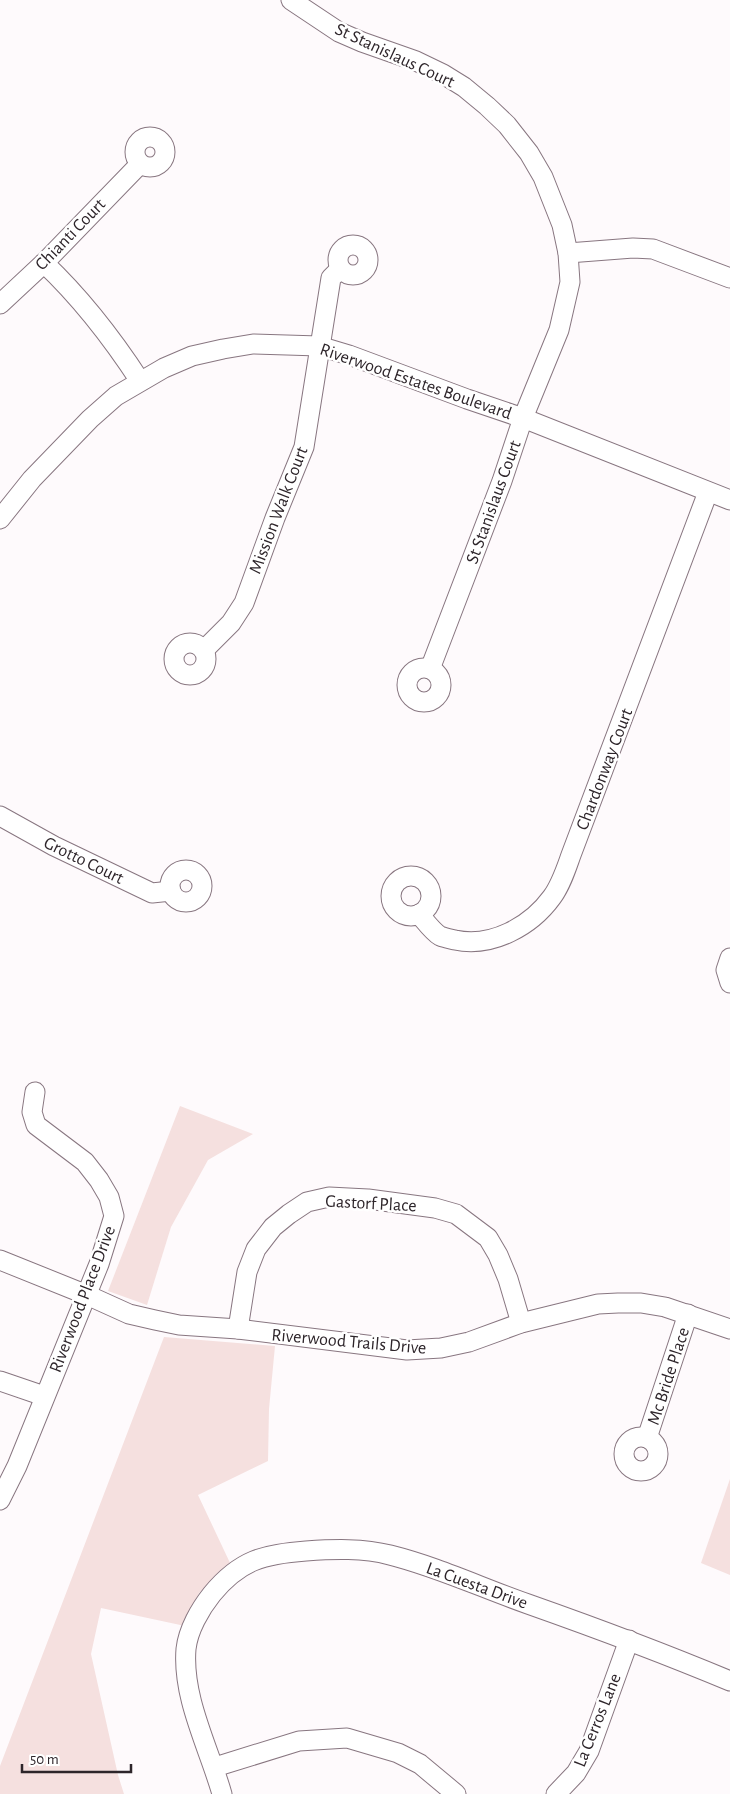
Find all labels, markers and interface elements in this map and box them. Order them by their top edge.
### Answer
street label: St Stanislaus Court [332,20,457,92]
street label: Chianti Court [32,195,109,274]
street label: Riverwood Estates Boulevard [317,341,514,423]
street label: St Stanislaus Court [463,438,525,566]
street label: Mission Walk Court [246,444,312,576]
street label: Chardonway Court [573,706,636,833]
street label: Grotto Court [41,834,127,888]
street label: Gastorf Place [325,1193,417,1215]
street label: Riverwood Place Drive [47,1223,119,1375]
street label: Mc Bride Place [645,1325,693,1427]
street label: Riverwood Trails Drive [271,1326,427,1358]
street label: La Cuesta Drive [424,1559,530,1613]
street label: La Cerros Lane [571,1671,625,1770]
scale bar [22,1742,131,1774]
text: 50 m [30,1752,59,1767]

